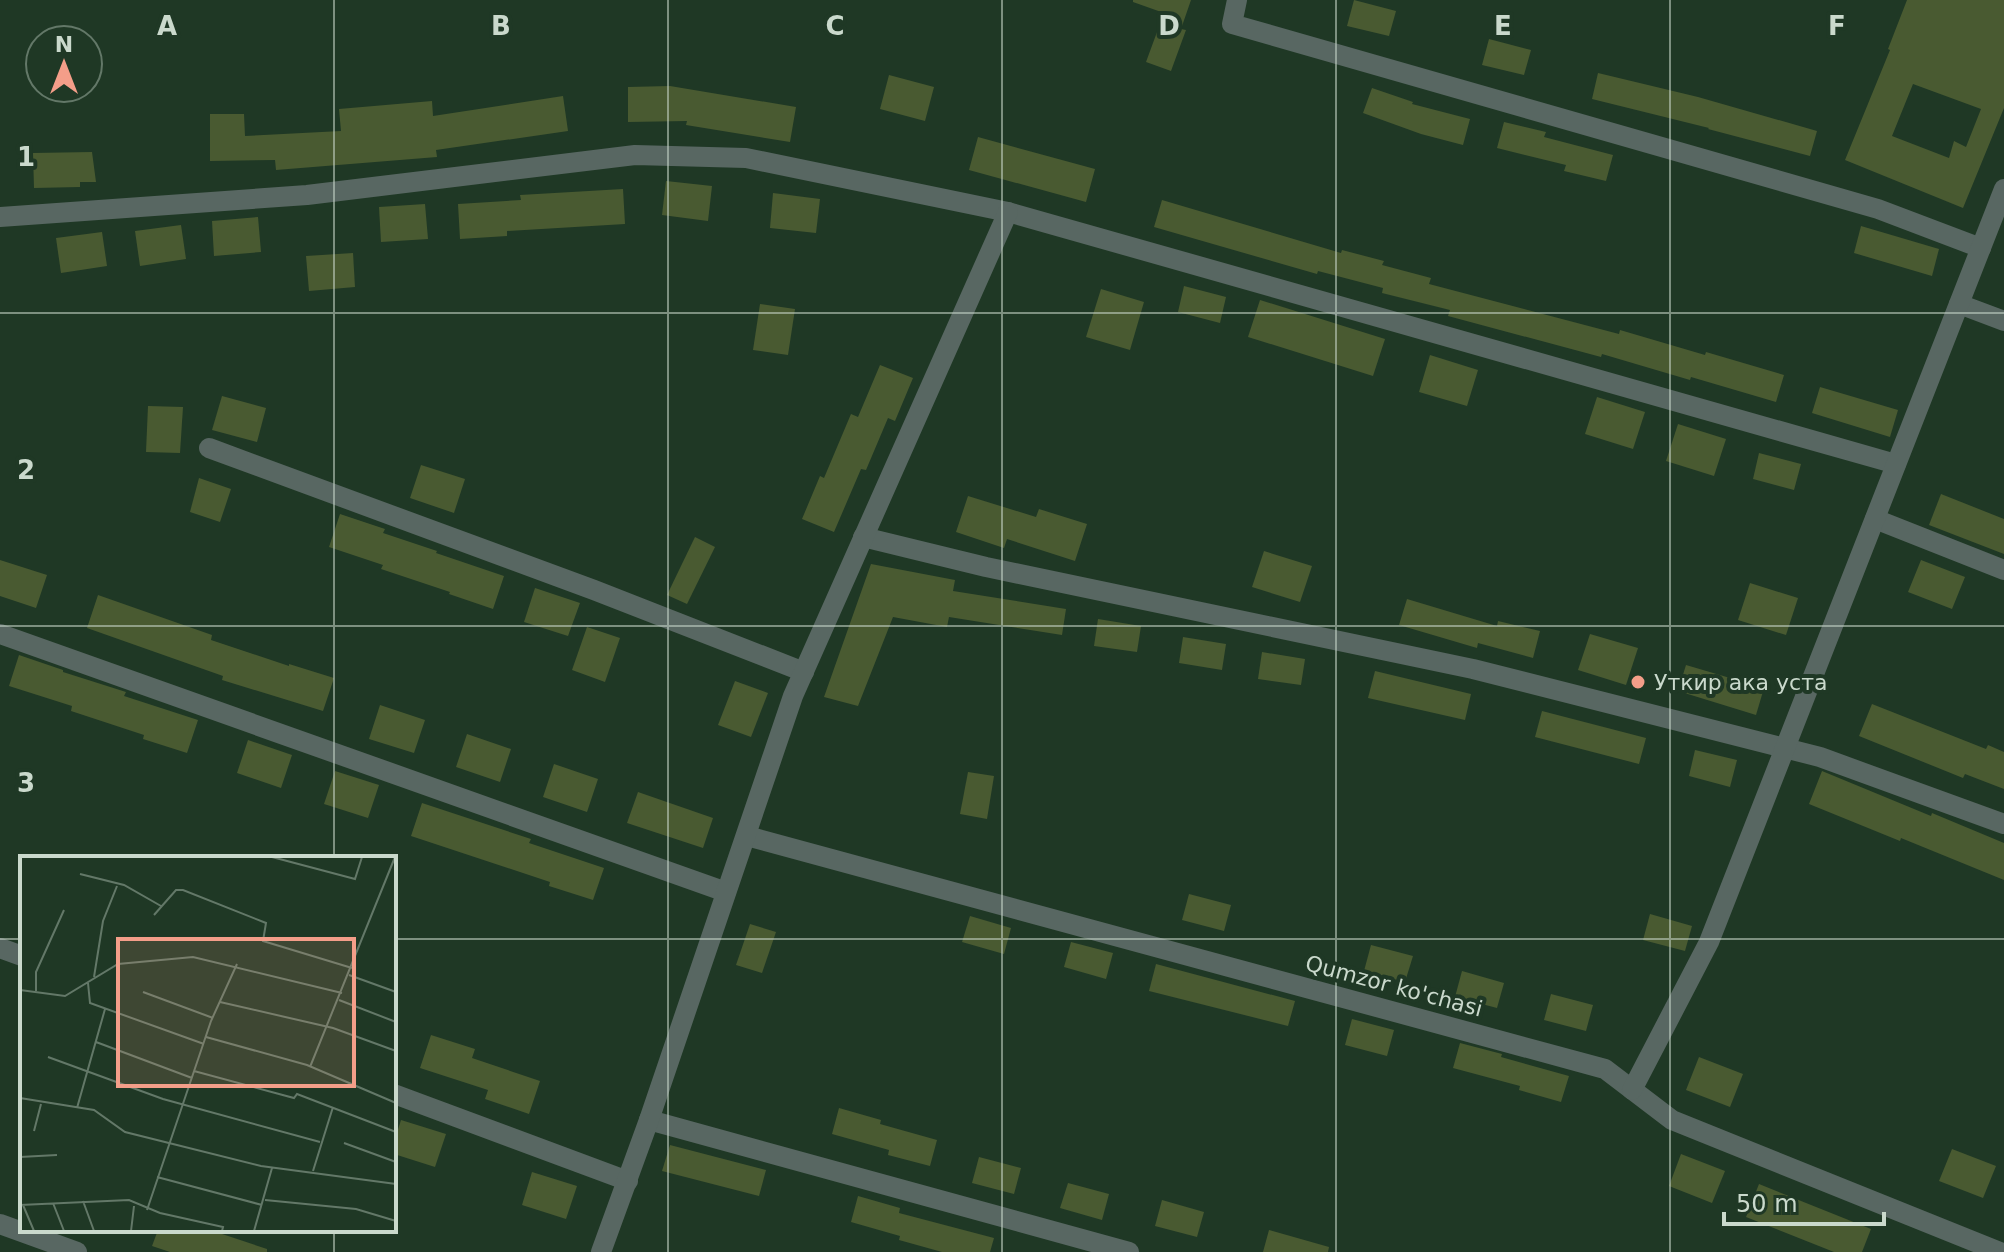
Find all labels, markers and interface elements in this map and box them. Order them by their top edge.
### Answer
text: A [157,11,177,41]
text: B [491,11,511,41]
text: C [825,11,845,41]
text: D [1158,11,1180,41]
text: E [1494,11,1512,41]
text: F [1828,11,1846,41]
north arrow [24,24,104,104]
text: N [55,32,73,57]
text: 1 [17,142,35,172]
text: 2 [17,455,35,485]
place label: Уткир ака уста [1654,670,1827,695]
marker: Уткир ака уста [1629,673,1647,691]
text: 3 [17,768,35,798]
inset map [20,856,396,1232]
street label: Qumzor ko'chasi [1303,950,1485,1022]
scale bar [1724,1176,1884,1226]
text: 50 m [1736,1190,1798,1218]

